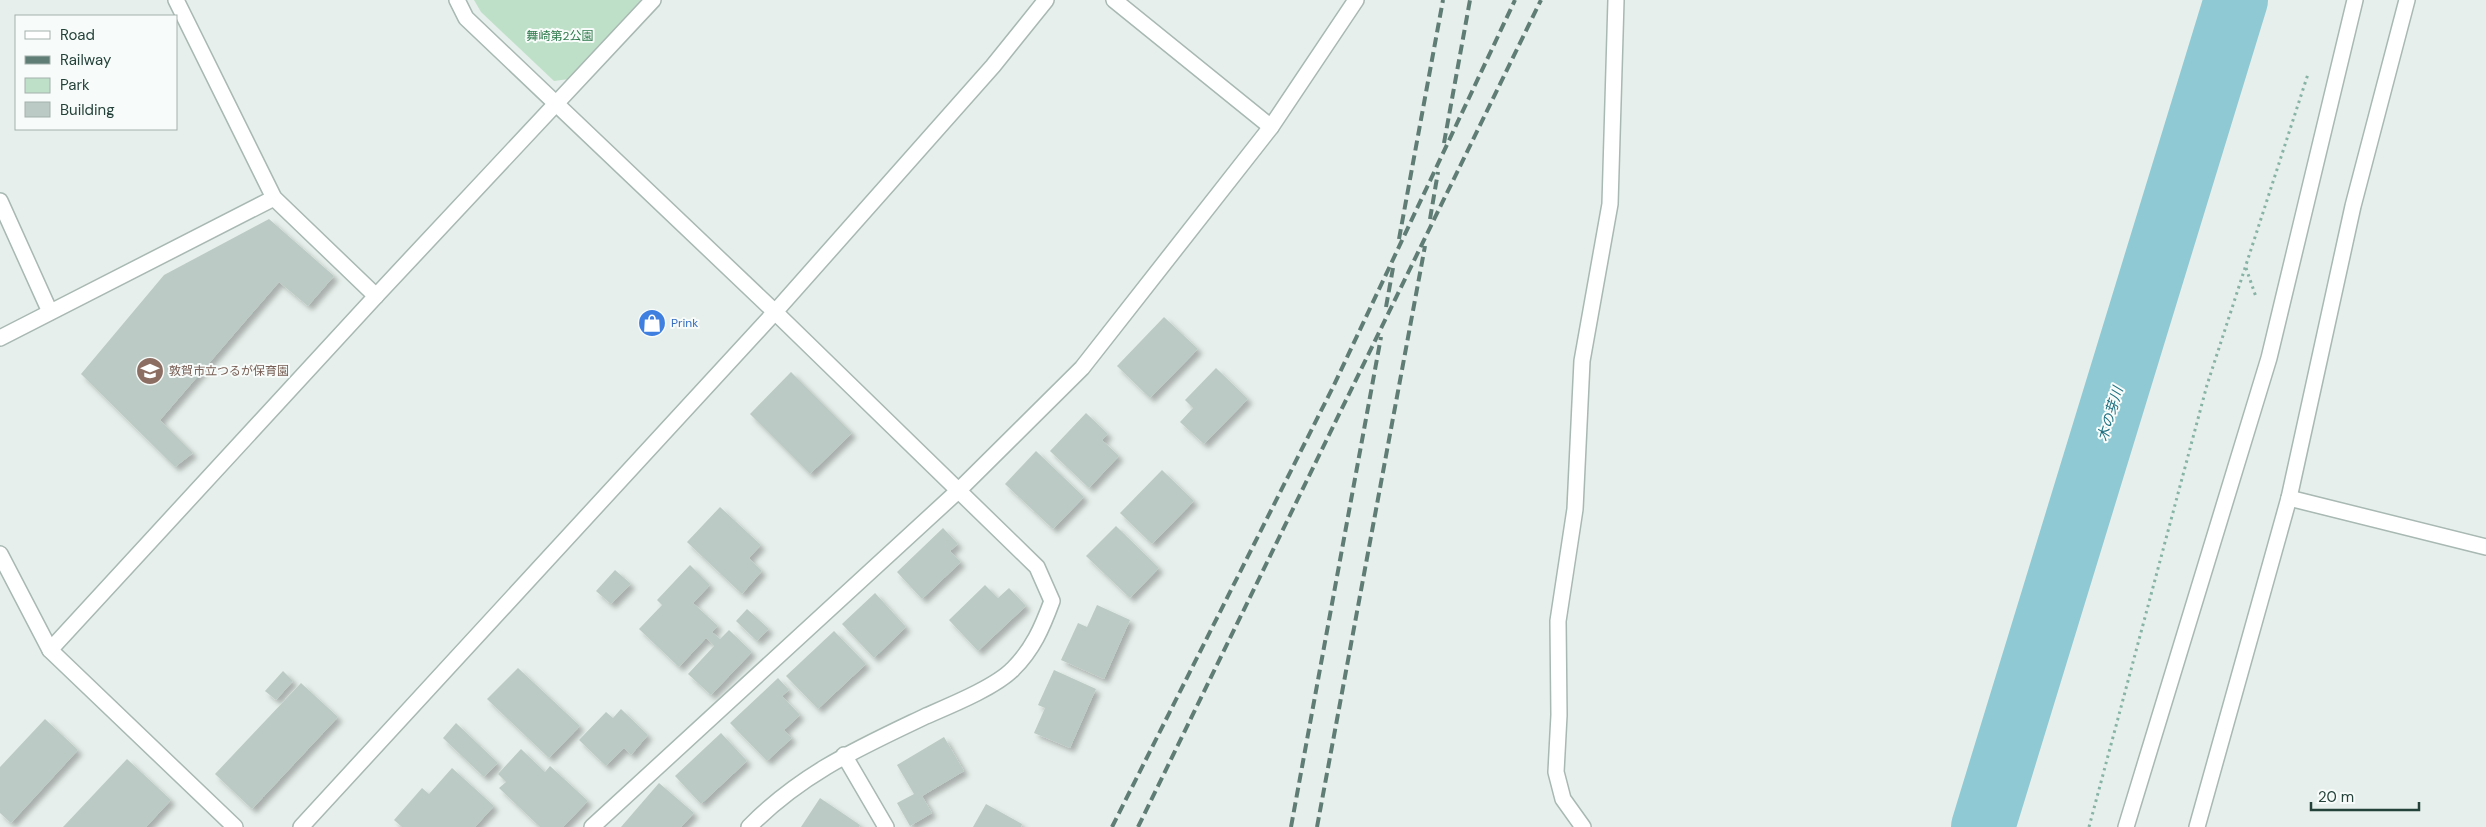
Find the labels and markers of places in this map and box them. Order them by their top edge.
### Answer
shop icon: Prink [637,308,667,338]
place label: Prink [671,315,698,331]
school or university icon: 敦賀市立つるが保育園 [135,356,165,386]
place label: 敦賀市立つるが保育園 [169,363,289,379]

